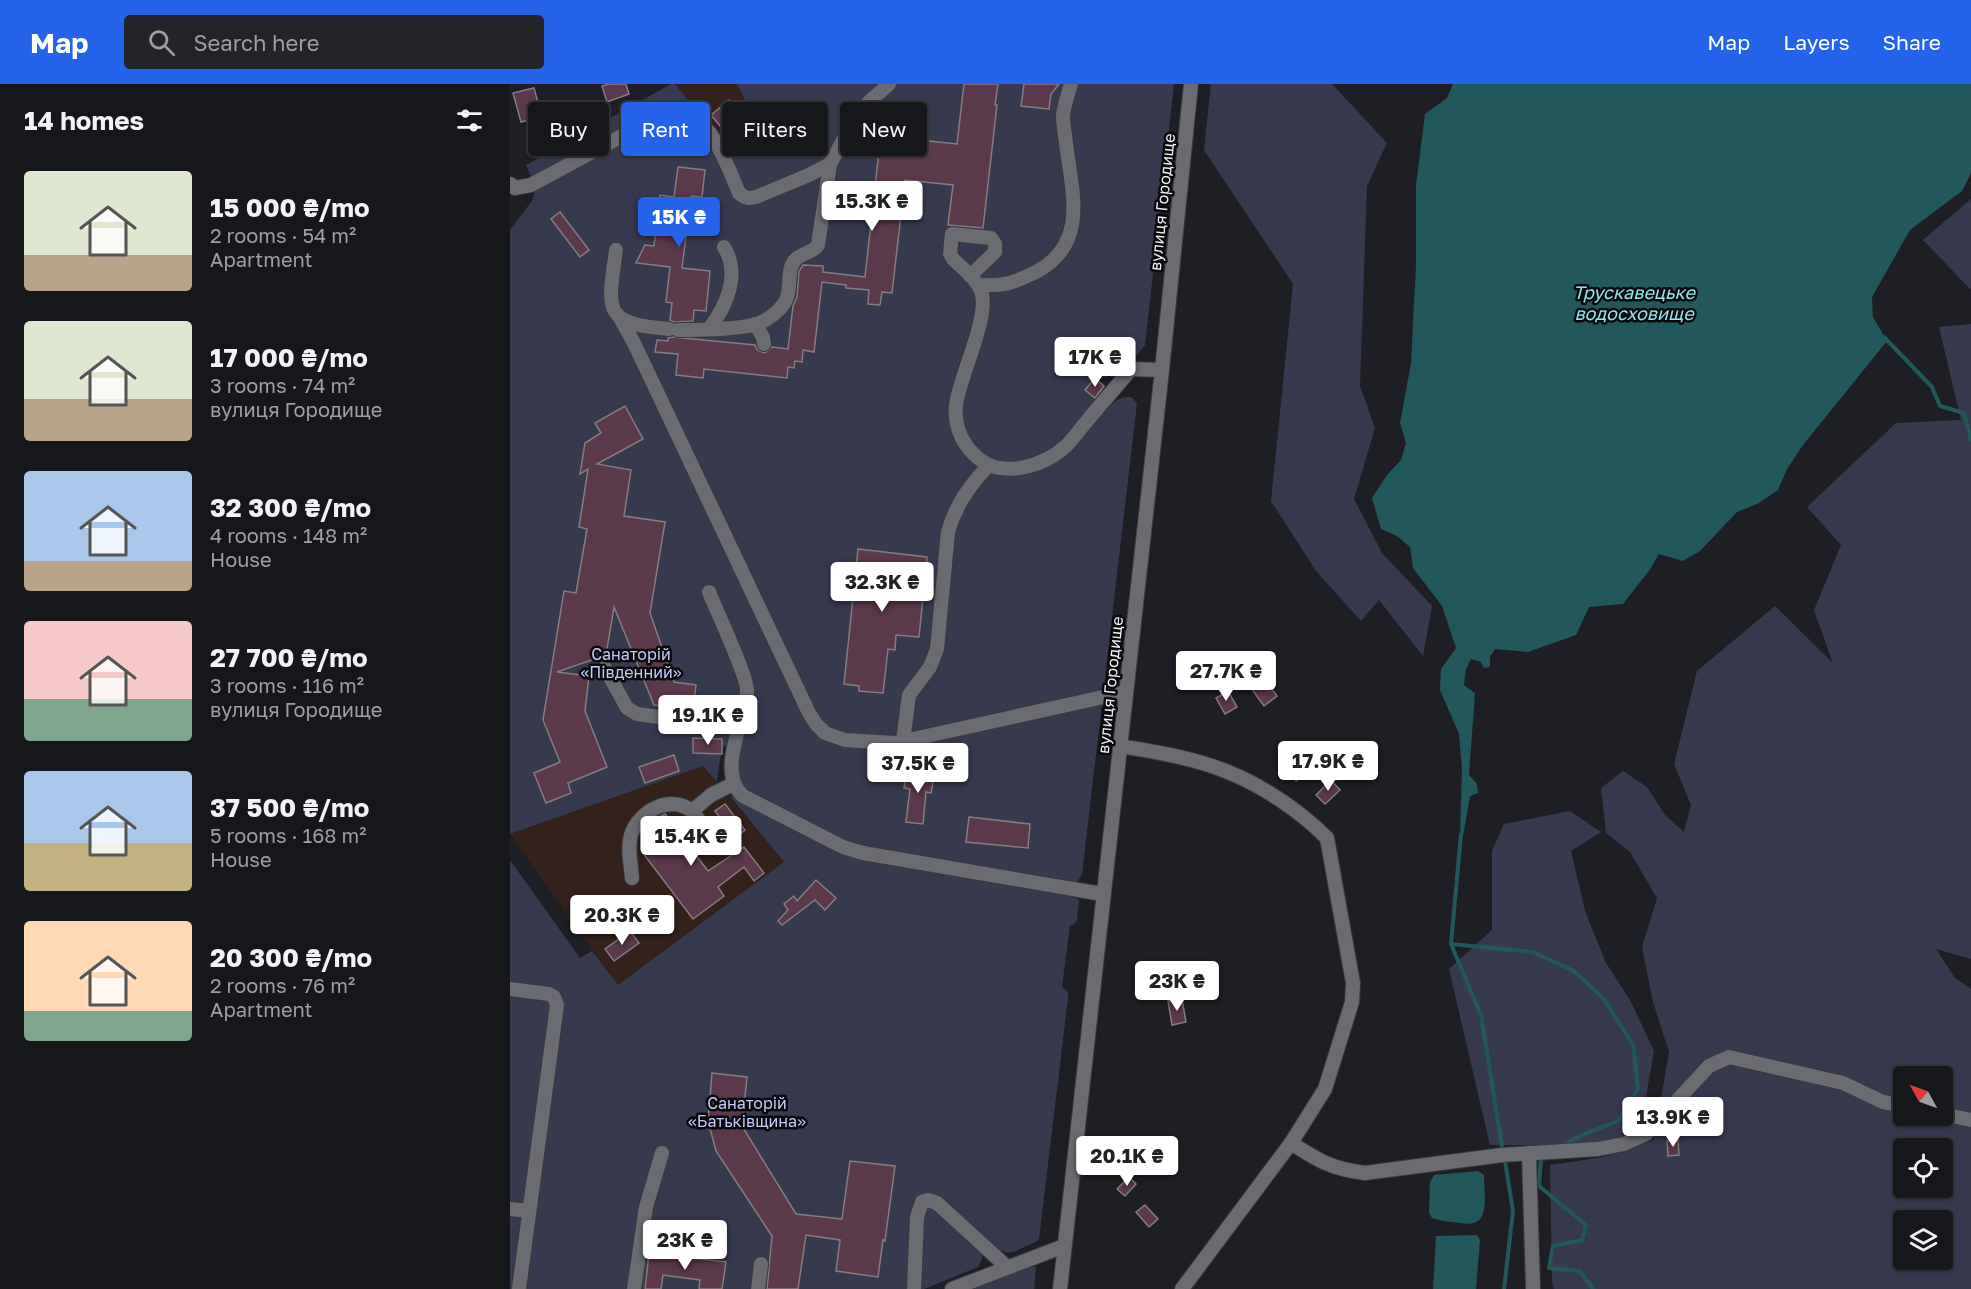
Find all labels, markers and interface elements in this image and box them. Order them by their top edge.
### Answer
search box [124,15,544,69]
text: Map [30,26,88,59]
icon: search [145,26,178,59]
text: Search here [193,29,319,56]
text: Map [1707,29,1750,55]
text: Layers [1783,29,1850,55]
text: Share [1883,29,1941,55]
chip: Buy [528,102,609,156]
chip: Rent [621,102,710,156]
chip: Filters [722,102,828,156]
chip: New [840,102,927,156]
icon: filters [453,104,486,137]
text: 14 homes [24,105,144,136]
street label: вулиця Городище [1145,132,1179,272]
pin: 15.3K ₴ [817,181,927,232]
text: 15.3K ₴ [836,188,908,212]
text: 15 000 ₴/mo [210,192,370,223]
icon: home [72,195,144,267]
pin: 15K ₴ [637,197,721,248]
text: 15K ₴ [652,204,706,228]
text: 2 rooms · 54 m² [210,223,356,247]
text: Apartment [210,247,313,271]
water label: Трускавецьке водосховище [1573,281,1696,324]
pin: 17K ₴ [1053,337,1137,388]
text: 17 000 ₴/mo [210,342,368,373]
text: 17K ₴ [1069,344,1121,368]
icon: home [72,345,144,417]
text: 3 rooms · 74 m² [210,373,355,397]
text: вулиця Городище [210,397,382,421]
text: 32 300 ₴/mo [210,492,371,523]
icon: home [72,495,144,567]
text: 4 rooms · 148 m² [210,523,367,547]
text: House [210,547,272,571]
pin: 32.3K ₴ [827,562,937,613]
text: 32.3K ₴ [845,569,919,593]
street label: вулиця Городище [1093,615,1127,755]
text: 27 700 ₴/mo [210,642,368,673]
park label: Санаторій «Південний» [581,644,682,682]
icon: home [72,645,144,717]
pin: 27.7K ₴ [1171,651,1281,702]
text: 27.7K ₴ [1190,658,1262,682]
text: 3 rooms · 116 m² [210,673,364,697]
pin: 19.1K ₴ [653,695,763,746]
text: вулиця Городище [210,697,382,721]
text: 19.1K ₴ [672,702,744,726]
pin: 17.9K ₴ [1273,741,1383,792]
pin: 37.5K ₴ [863,743,973,794]
text: 17.9K ₴ [1292,748,1364,772]
text: 37.5K ₴ [881,750,955,774]
text: 37 500 ₴/mo [210,792,369,823]
icon: home [72,795,144,867]
pin: 15.4K ₴ [636,816,746,867]
text: 5 rooms · 168 m² [210,823,366,847]
text: 15.4K ₴ [654,823,728,847]
text: House [210,847,272,871]
pin: 20.3K ₴ [567,895,677,946]
text: 20.3K ₴ [584,902,660,926]
text: 20 300 ₴/mo [210,942,372,973]
icon: home [72,945,144,1017]
pin: 23K ₴ [1135,961,1219,1012]
text: 23K ₴ [1149,968,1205,992]
text: 2 rooms · 76 m² [210,973,355,997]
text: Apartment [210,997,313,1021]
north arrow [1893,1066,1953,1126]
map controls [1893,1066,1953,1270]
park label: Санаторій «Батьківщина» [688,1093,806,1131]
pin: 13.9K ₴ [1618,1097,1728,1148]
text: 13.9K ₴ [1636,1104,1710,1128]
pin: 20.1K ₴ [1072,1136,1182,1187]
button: locate [1893,1138,1953,1198]
text: 20.1K ₴ [1090,1143,1164,1167]
button: layers [1893,1210,1953,1270]
pin: 23K ₴ [643,1220,727,1271]
text: 23K ₴ [657,1227,713,1251]

